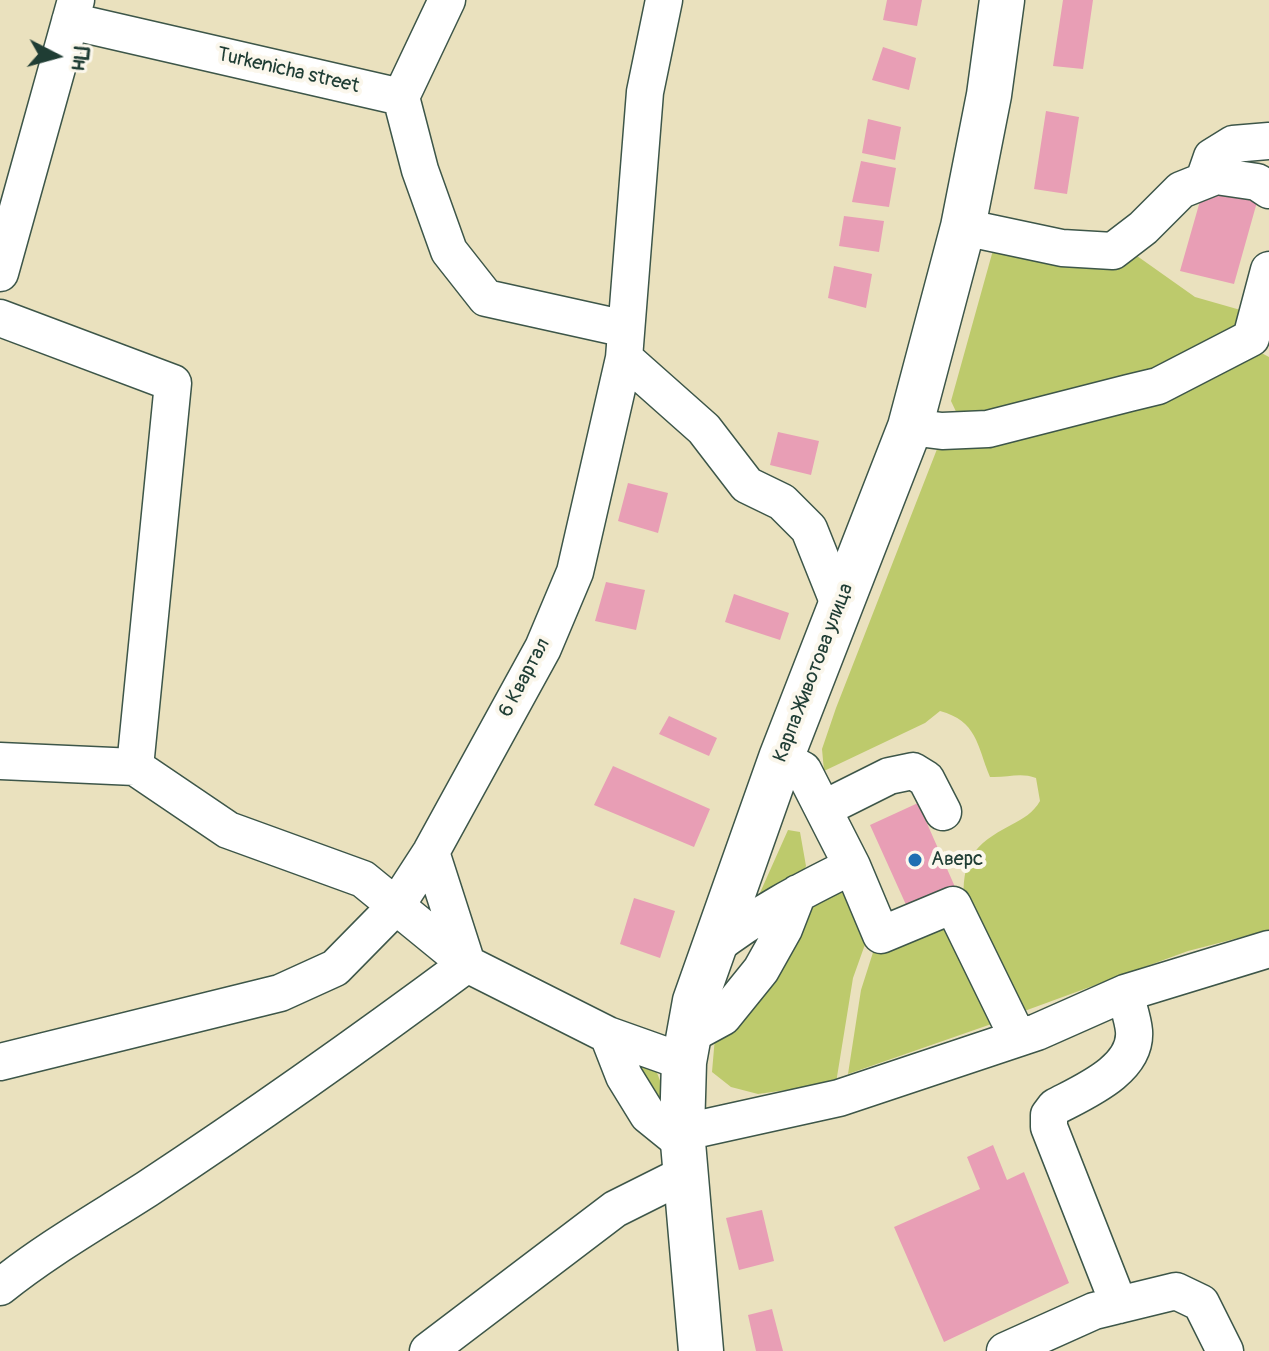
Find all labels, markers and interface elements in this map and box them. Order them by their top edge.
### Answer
north arrow [16,16,96,96]
street label: Turkenicha street [215,43,361,99]
text: Пн [65,45,95,72]
street label: Карпа Животова улица [769,580,859,766]
street label: 6 Квартал [494,634,556,722]
place label: Аверс [931,848,983,872]
marker: Аверс [906,851,924,869]

